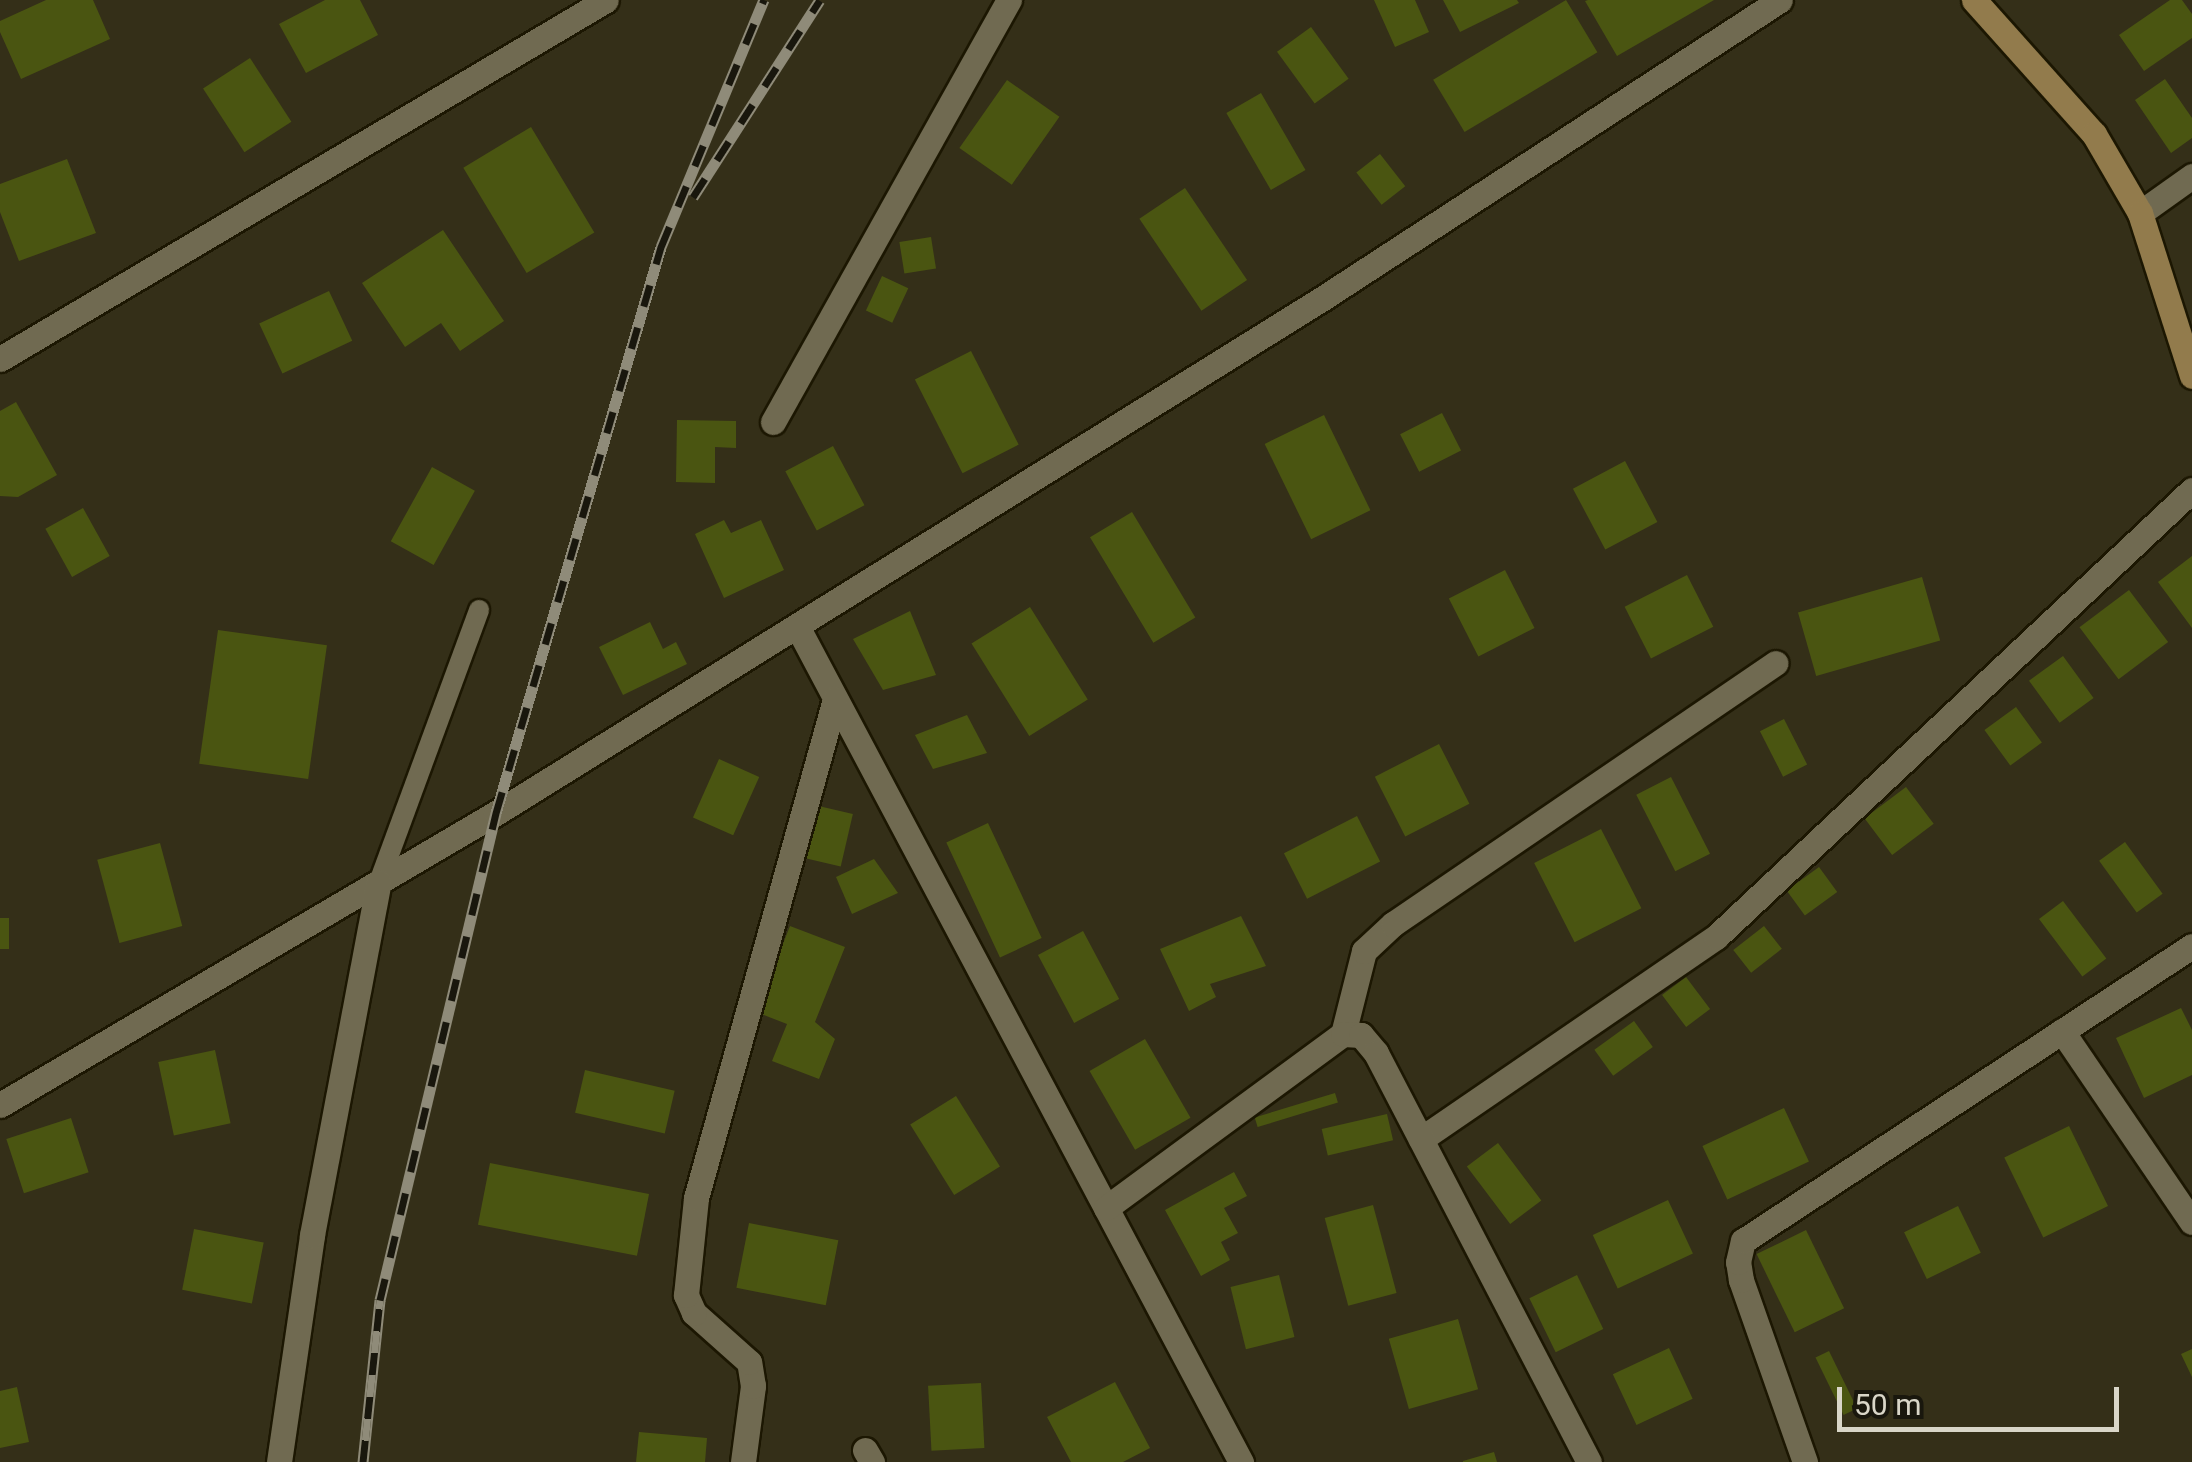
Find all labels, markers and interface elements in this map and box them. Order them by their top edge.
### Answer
scale bar [1842,1367,2124,1429]
text: 50 m [1854,1387,1921,1422]

